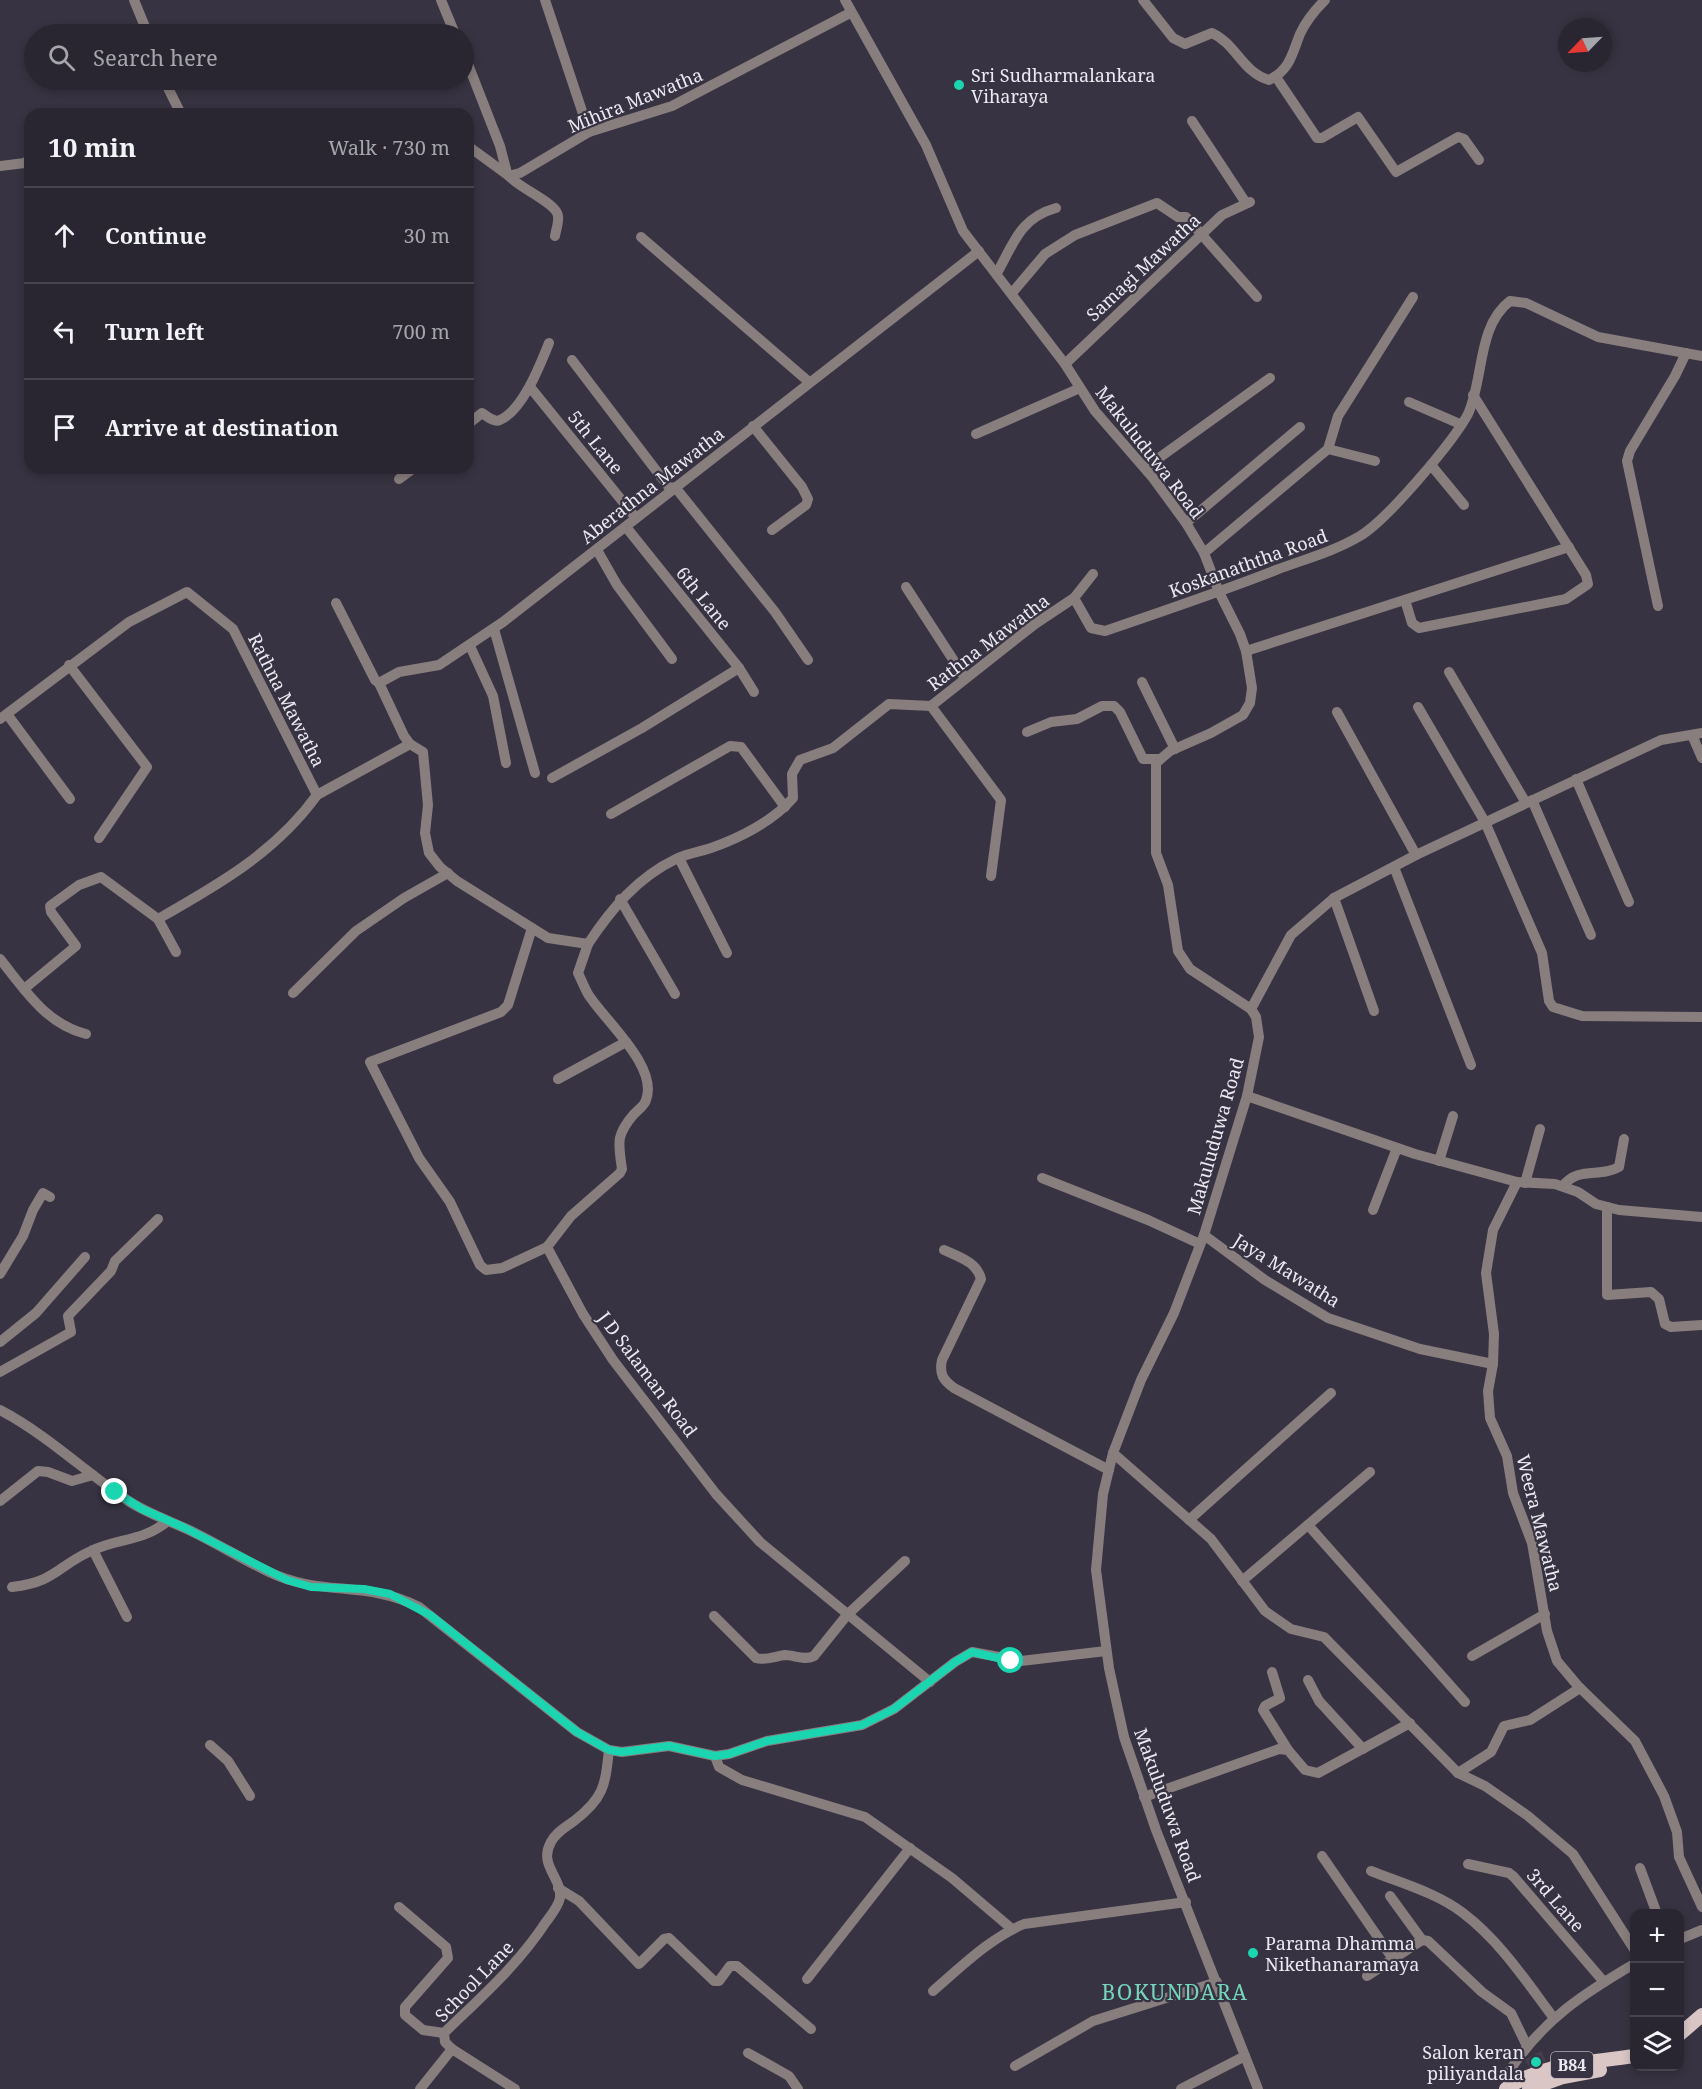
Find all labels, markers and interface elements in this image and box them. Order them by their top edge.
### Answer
north arrow [1558,18,1612,72]
search box [24,24,474,90]
icon: search [45,41,78,74]
text: Search here [93,42,218,72]
street label: Mihira Mawatha [564,62,706,138]
place label: Sri Sudharmalankara Viharaya [971,63,1155,108]
marker: Sri Sudharmalankara Viharaya [952,78,966,92]
text: 10 min [48,129,136,165]
text: Walk · 730 m [328,134,450,161]
street label: Samagi Mawatha [1081,208,1205,326]
icon: ahead [48,219,81,252]
text: Continue [105,220,207,250]
text: 30 m [404,222,450,249]
icon: left [48,315,81,348]
text: Turn left [105,316,204,346]
text: 700 m [392,318,450,345]
street label: Makuluduwa Road [1091,381,1209,523]
street label: 5th Lane [563,405,629,479]
icon: arrive [48,411,81,444]
text: Arrive at destination [105,412,339,442]
street label: Aberathna Mawatha [575,421,729,549]
street label: Koskanaththa Road [1165,523,1331,603]
street label: 6th Lane [671,561,737,635]
street label: Rathna Mawatha [922,588,1054,696]
street label: Rathna Mawatha [243,629,331,771]
street label: Makuluduwa Road [1181,1055,1249,1217]
street label: Jaya Mawatha [1228,1227,1345,1312]
street label: J D Salaman Road [592,1306,703,1442]
street label: Weera Mawatha [1511,1452,1569,1594]
route end [101,1478,127,1504]
route start [997,1647,1023,1673]
street label: Makuluduwa Road [1129,1725,1207,1885]
street label: 3rd Lane [1522,1863,1590,1937]
map controls [1630,1909,1684,2071]
button: + [1630,1909,1684,1963]
place label: Parama Dhamma Nikethanaramaya [1265,1931,1419,1976]
street label: School Lane [429,1935,519,2027]
marker: Parama Dhamma Nikethanaramaya [1246,1946,1260,1960]
button: − [1630,1963,1684,2017]
district label: BOKUNDARA [1102,1978,1248,2006]
button: layers [1630,2017,1684,2071]
place label: Salon keran piliyandala [1422,2040,1524,2085]
road number: B84 [1551,2052,1593,2078]
marker: Salon keran piliyandala [1529,2055,1543,2069]

